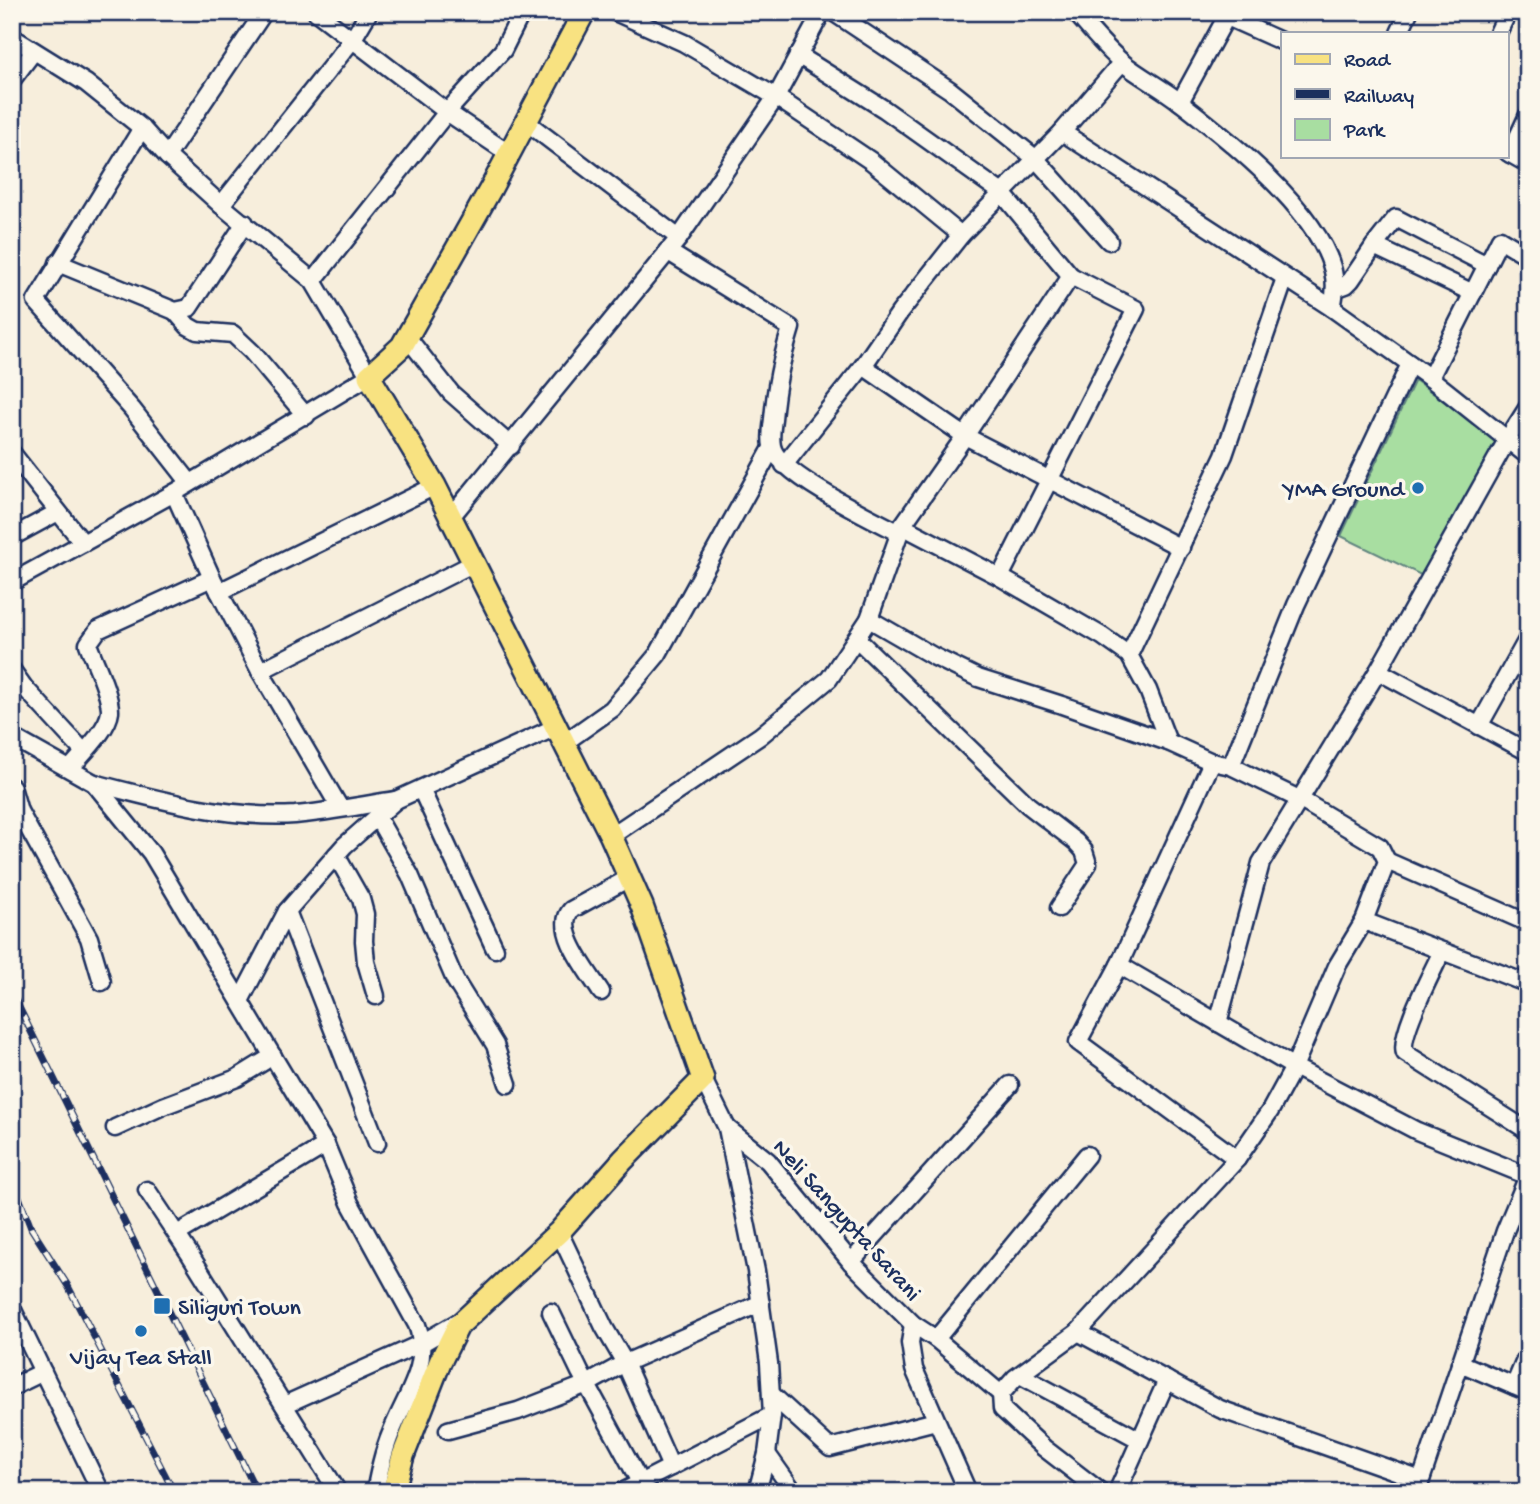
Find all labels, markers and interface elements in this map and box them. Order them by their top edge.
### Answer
legend [1281,32,1508,158]
text: Road [1344,50,1392,75]
text: Railway [1344,86,1414,111]
text: Park [1343,120,1387,145]
place label: YMA Ground [1282,477,1406,506]
marker: YMA Ground [1410,480,1426,496]
street label: Neli Sangupta Sarani [765,1134,926,1309]
place label: Siliguri Town [178,1295,301,1324]
marker: Siliguri Town [152,1296,172,1316]
marker: Vijay Tea Stall [133,1323,149,1339]
place label: Vijay Tea Stall [69,1345,212,1374]

